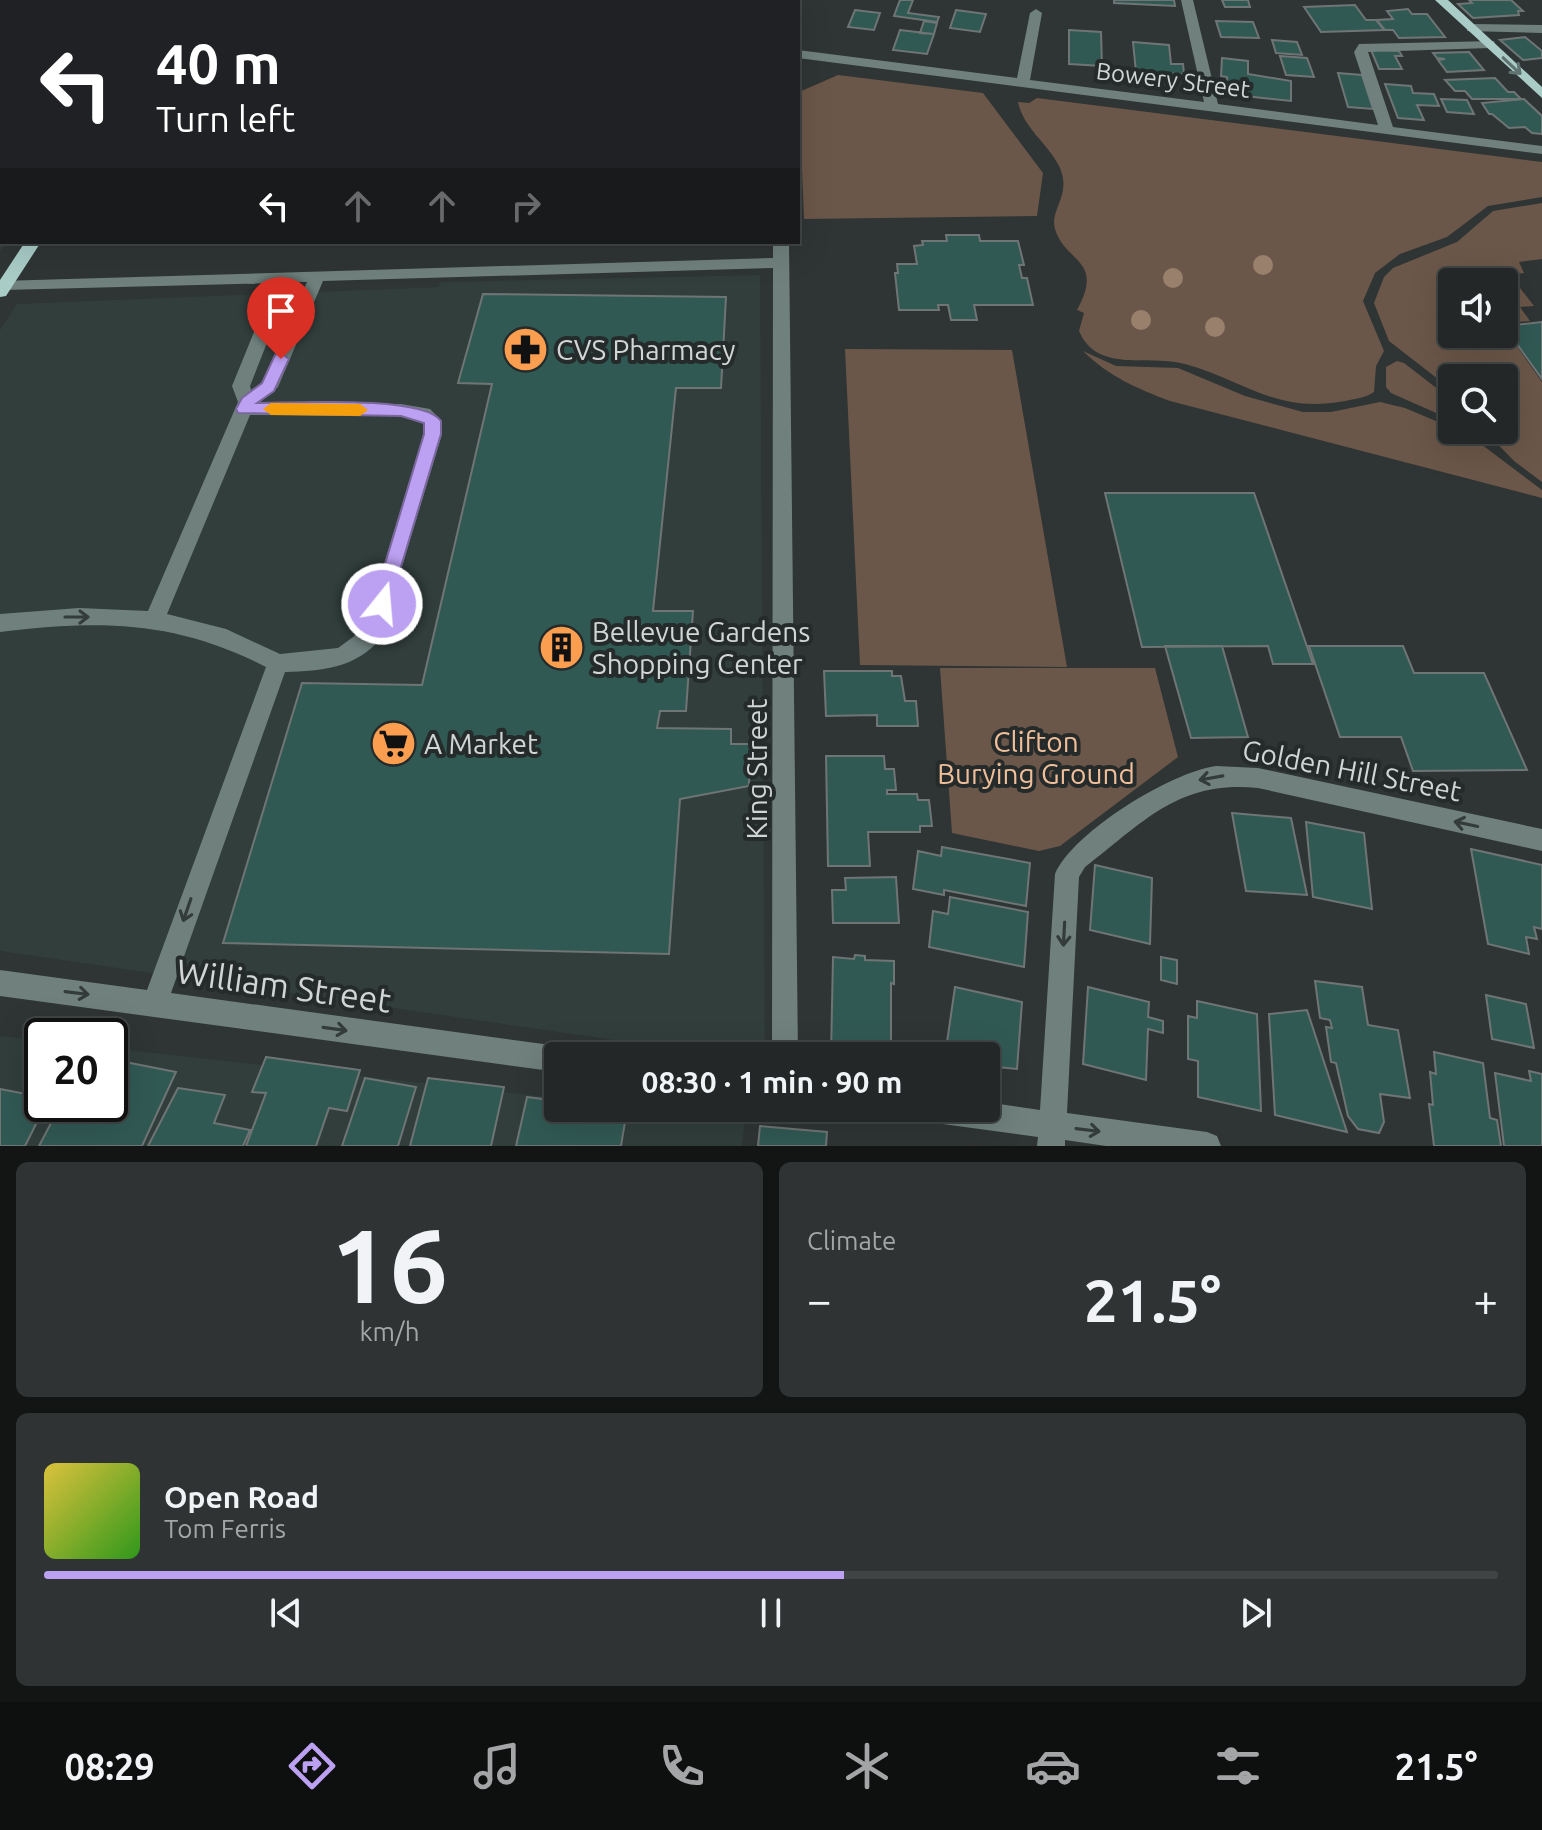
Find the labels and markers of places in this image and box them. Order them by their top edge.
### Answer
pin [247,277,315,359]
pharmacy icon: CVS Pharmacy [501,325,549,373]
place label: CVS Pharmacy [556,334,736,365]
place label: Bellevue Gardens Shopping Center [592,616,810,679]
building icon: Bellevue Gardens Shopping Center [537,623,585,671]
supermarket icon: A Market [369,719,417,767]
place label: A Market [424,728,538,759]

